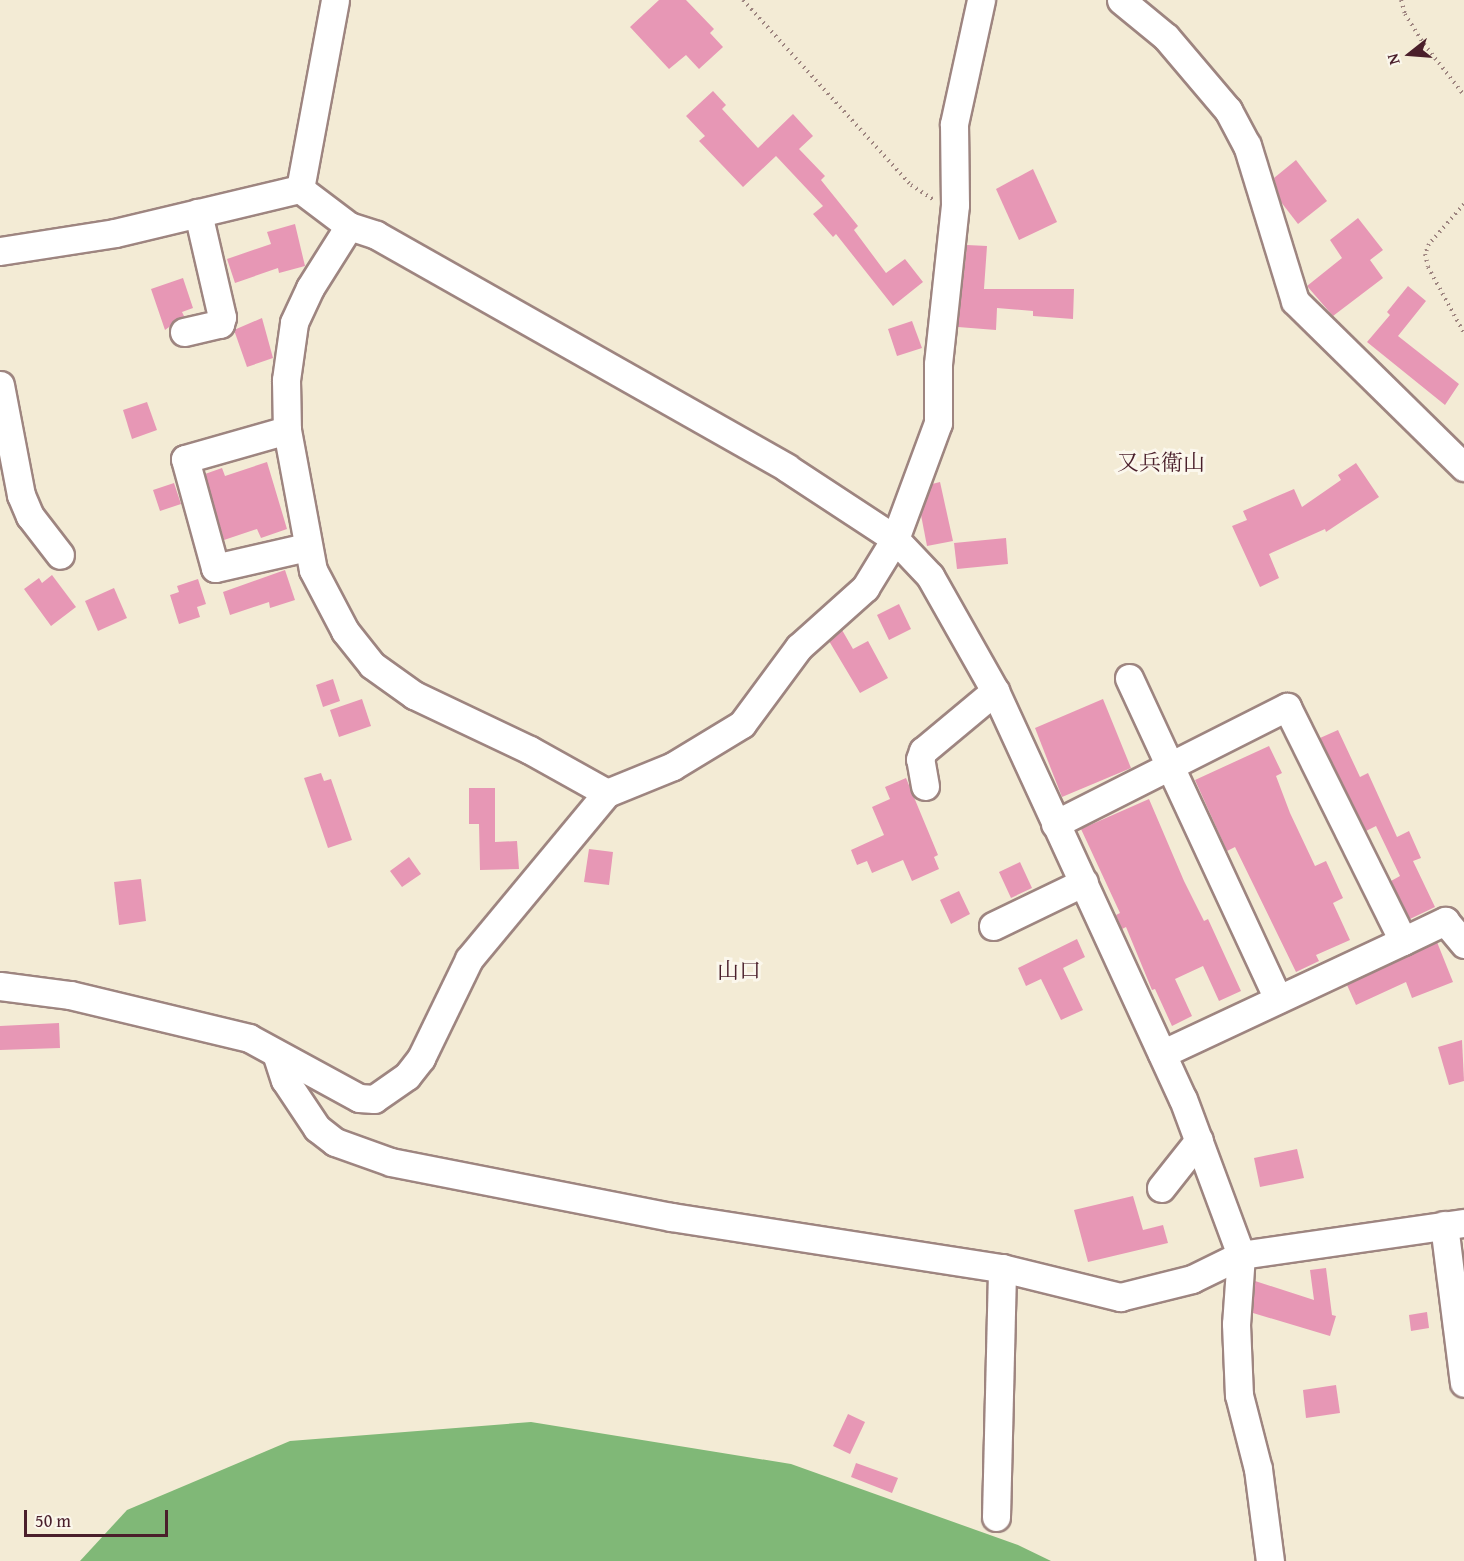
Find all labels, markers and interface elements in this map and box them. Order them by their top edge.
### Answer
north arrow [1380,24,1440,84]
text: N [1380,51,1406,68]
district label: 又兵衛山 [1117,450,1205,476]
district label: 山口 [717,958,761,984]
scale bar [27,1498,171,1536]
text: 50 m [35,1507,71,1534]

